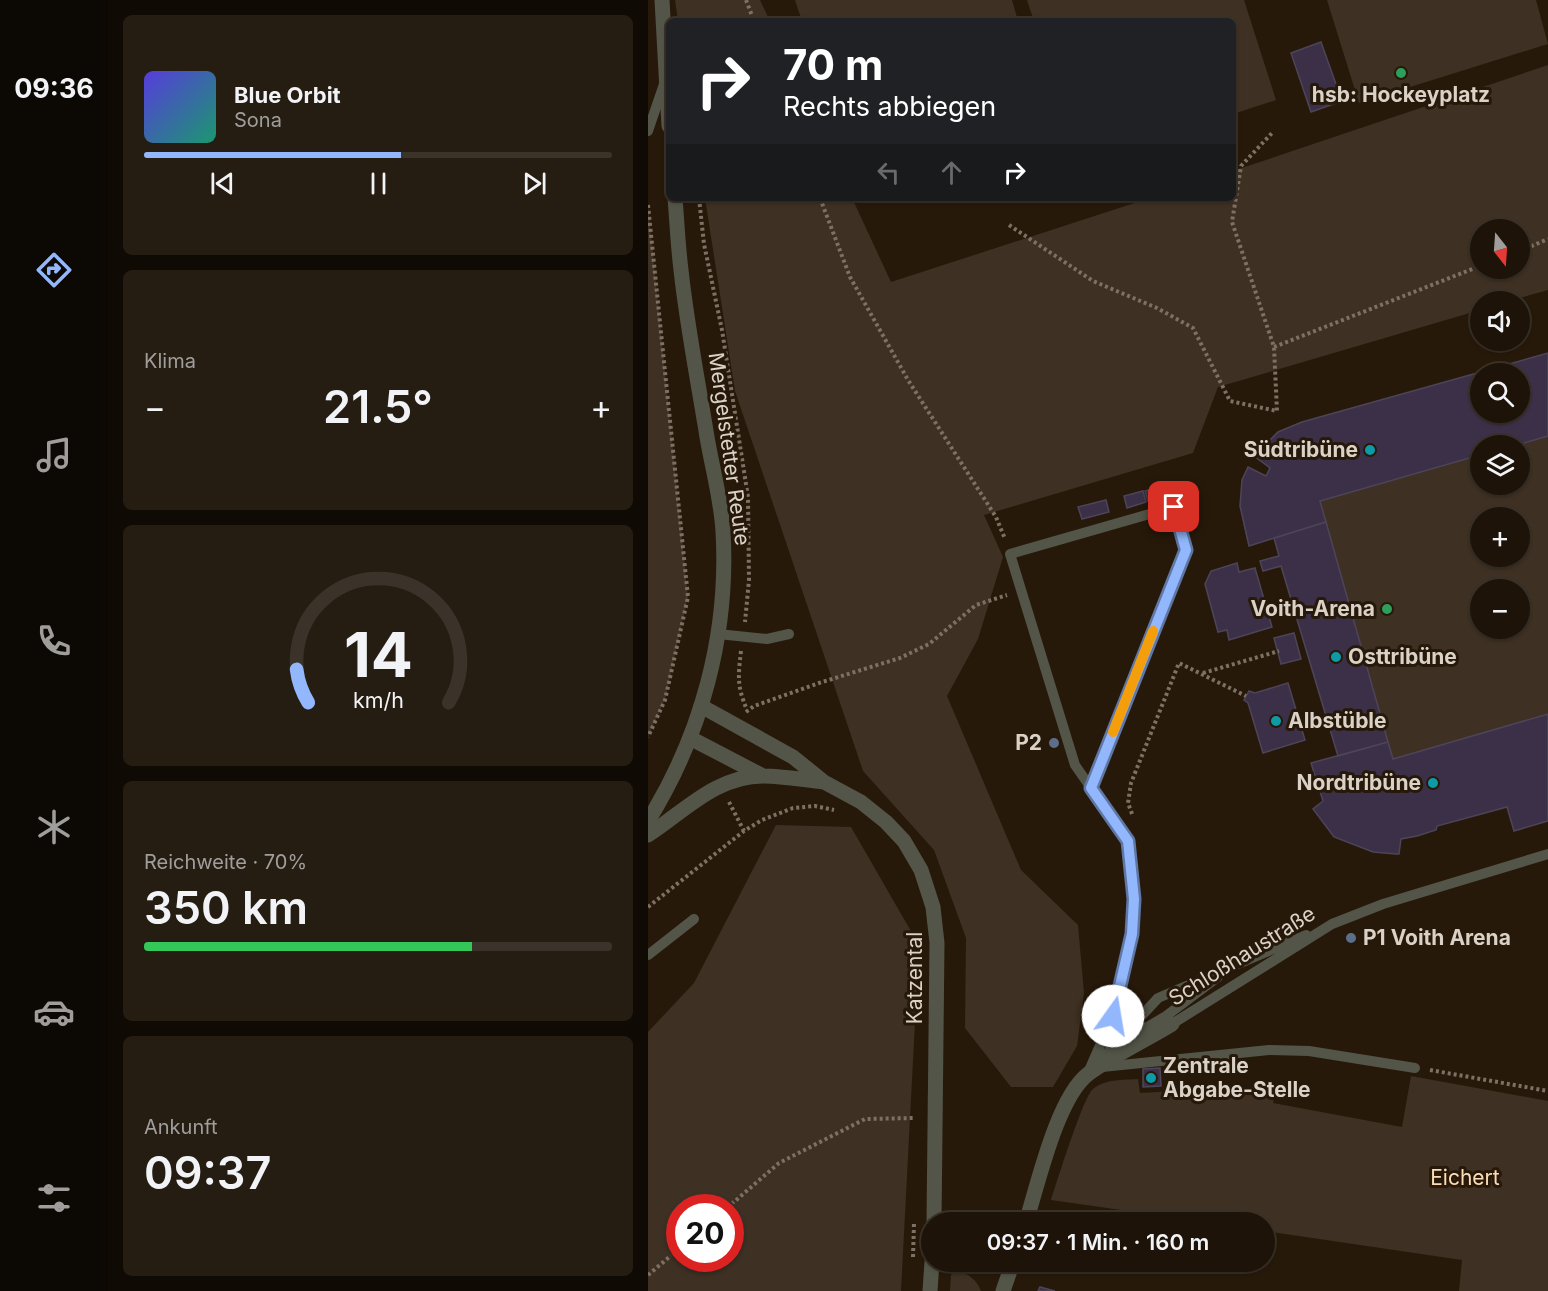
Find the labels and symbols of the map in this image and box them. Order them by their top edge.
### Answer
marker: hsb: Hockeyplatz [1394,66,1408,80]
place label: hsb: Hockeyplatz [1312,82,1490,107]
north arrow [1470,219,1530,279]
street label: Mergelstetter Reute [704,351,755,547]
place label: Südtribüne [1244,437,1358,462]
marker: Südtribüne [1363,443,1377,457]
pin [1148,481,1199,532]
place label: Voith-Arena [1251,596,1375,621]
marker: Voith-Arena [1380,602,1394,616]
place label: Osttribüne [1348,644,1457,669]
marker: Osttribüne [1329,650,1343,664]
place label: Albstüble [1288,708,1387,733]
marker: Albstüble [1269,714,1283,728]
place label: P2 [1015,730,1042,755]
marker: P2 [1047,736,1061,750]
place label: Nordtribüne [1297,770,1421,795]
marker: Nordtribüne [1426,776,1440,790]
street label: Schloßhaustraße [1164,900,1320,1011]
place label: P1 Voith Arena [1363,925,1511,950]
marker: P1 Voith Arena [1344,931,1358,945]
street label: Katzental [902,932,927,1024]
position arrow [1081,984,1145,1048]
place label: Zentrale Abgabe-Stelle [1163,1053,1311,1102]
marker: Zentrale Abgabe-Stelle [1144,1071,1158,1085]
park label: Eichert [1430,1165,1500,1190]
speed limit sign: 20 [666,1194,744,1272]

